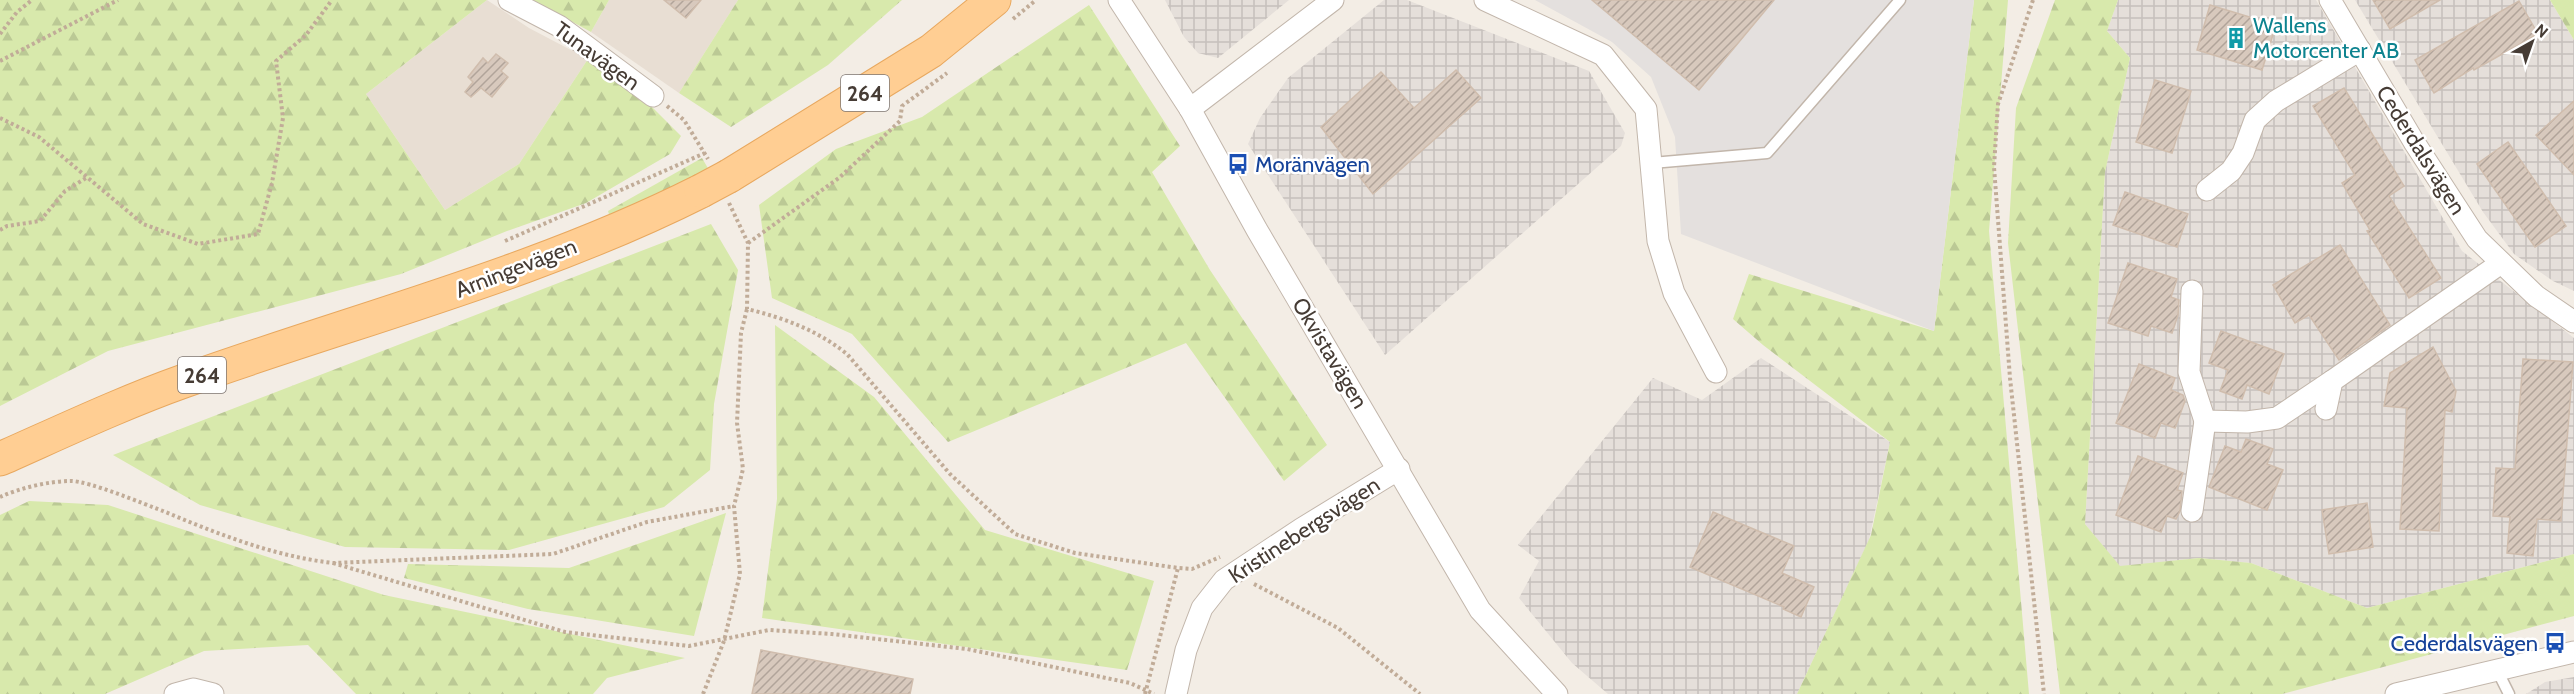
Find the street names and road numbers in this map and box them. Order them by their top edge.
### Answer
street label: Tunavägen [549,16,645,96]
road number: 264 [841,75,889,111]
street label: Cederdalsvägen [2370,80,2472,220]
street label: Arningevägen [452,233,580,303]
street label: Okvistavägen [1286,293,1374,413]
road number: 264 [178,357,226,393]
street label: Kristinebergsvägen [1223,471,1385,589]

